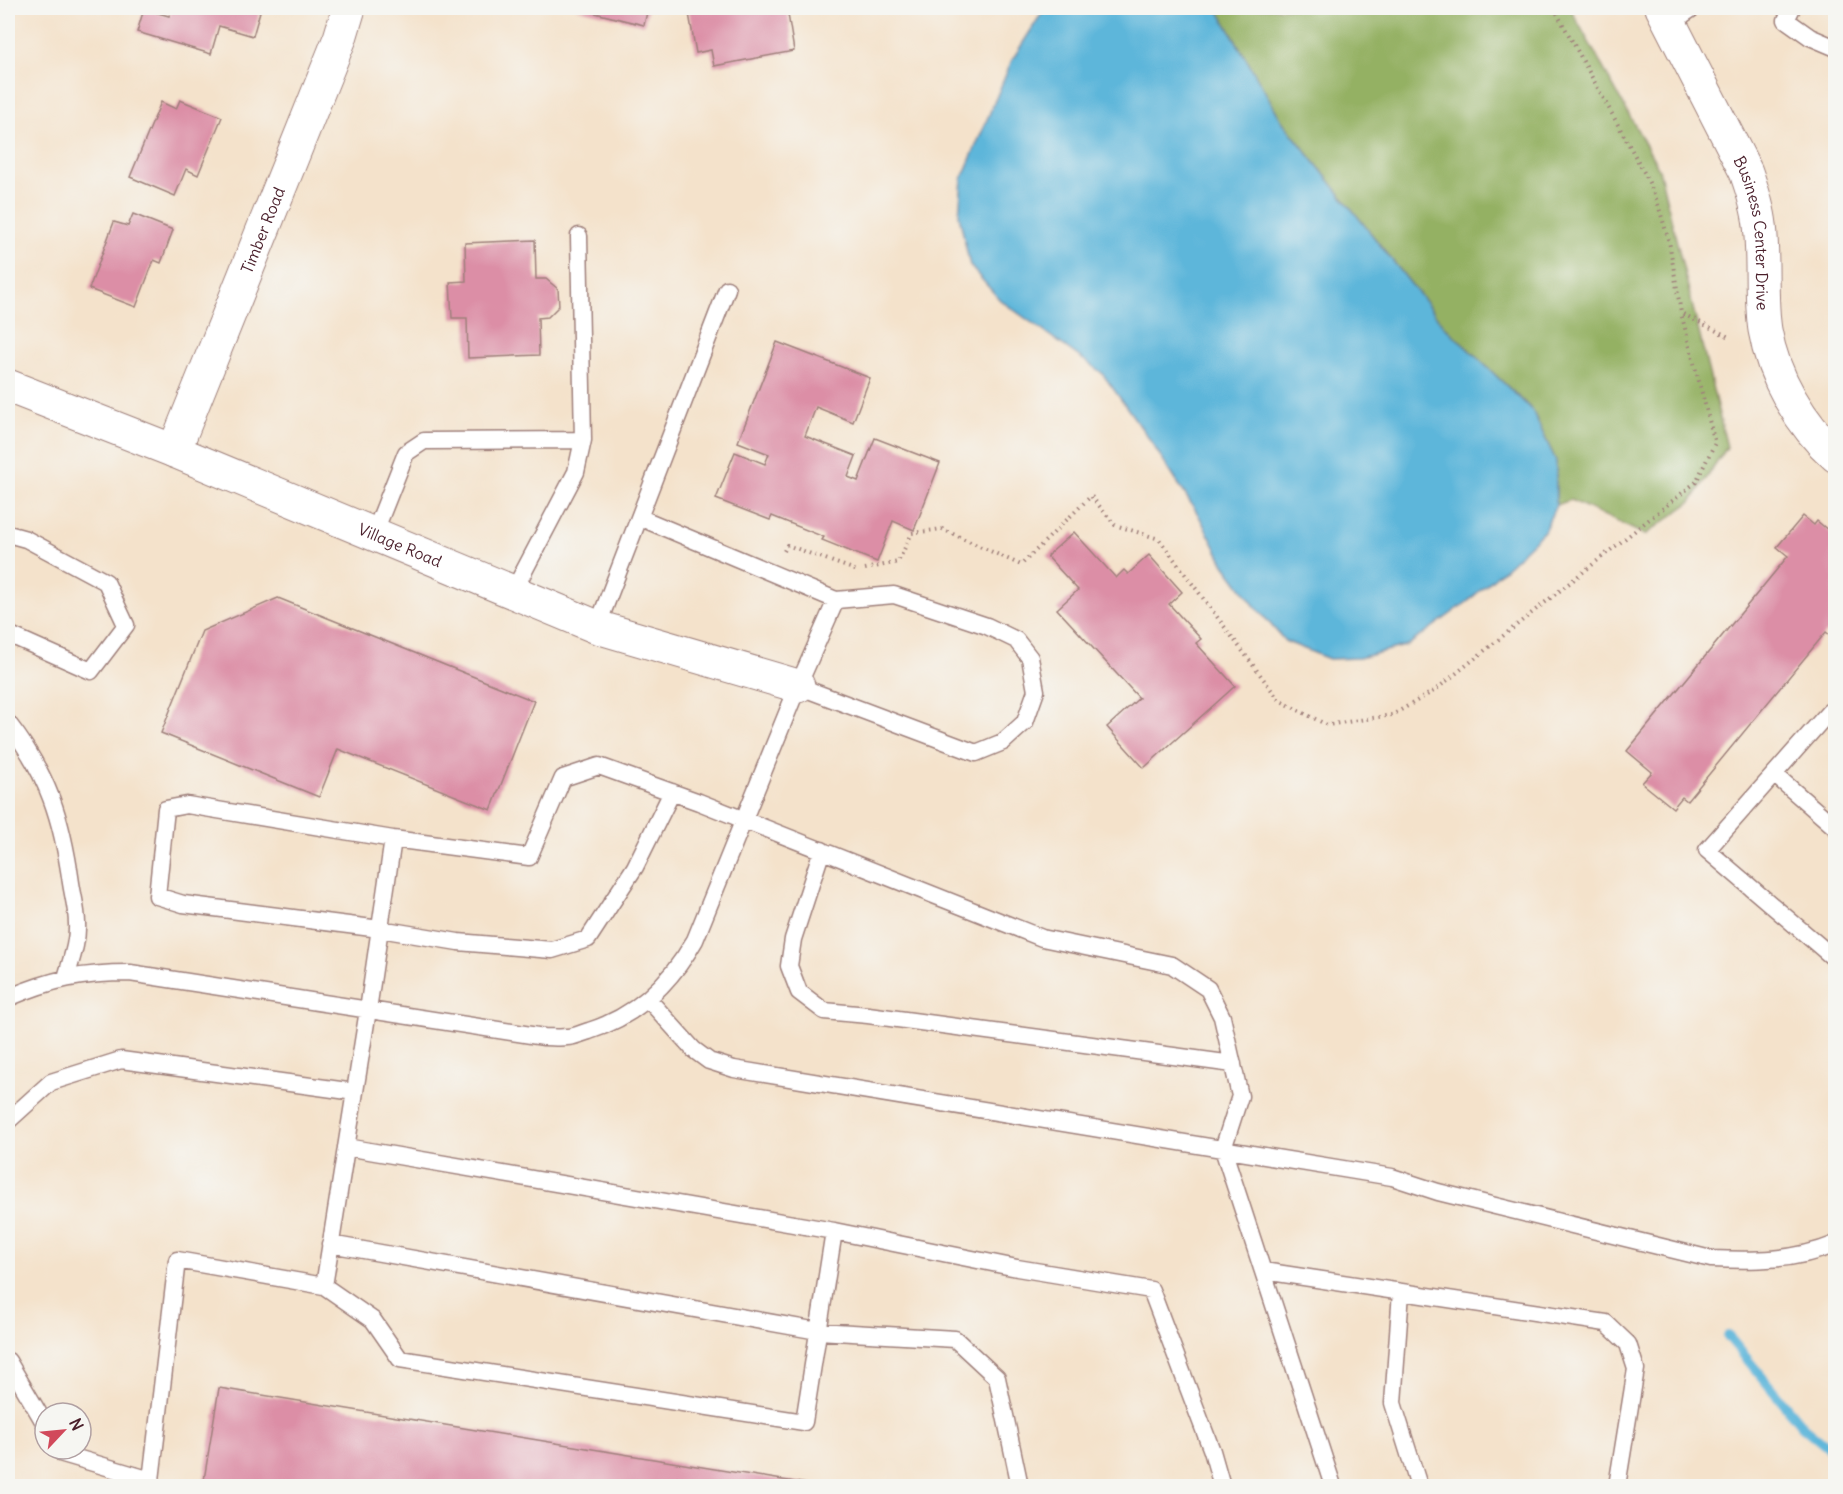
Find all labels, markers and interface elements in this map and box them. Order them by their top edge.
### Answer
street label: Business Center Drive [1729,153,1773,311]
street label: Timber Road [236,184,289,276]
street label: Village Road [355,519,445,571]
north arrow [33,1401,93,1461]
text: N [65,1415,88,1434]

